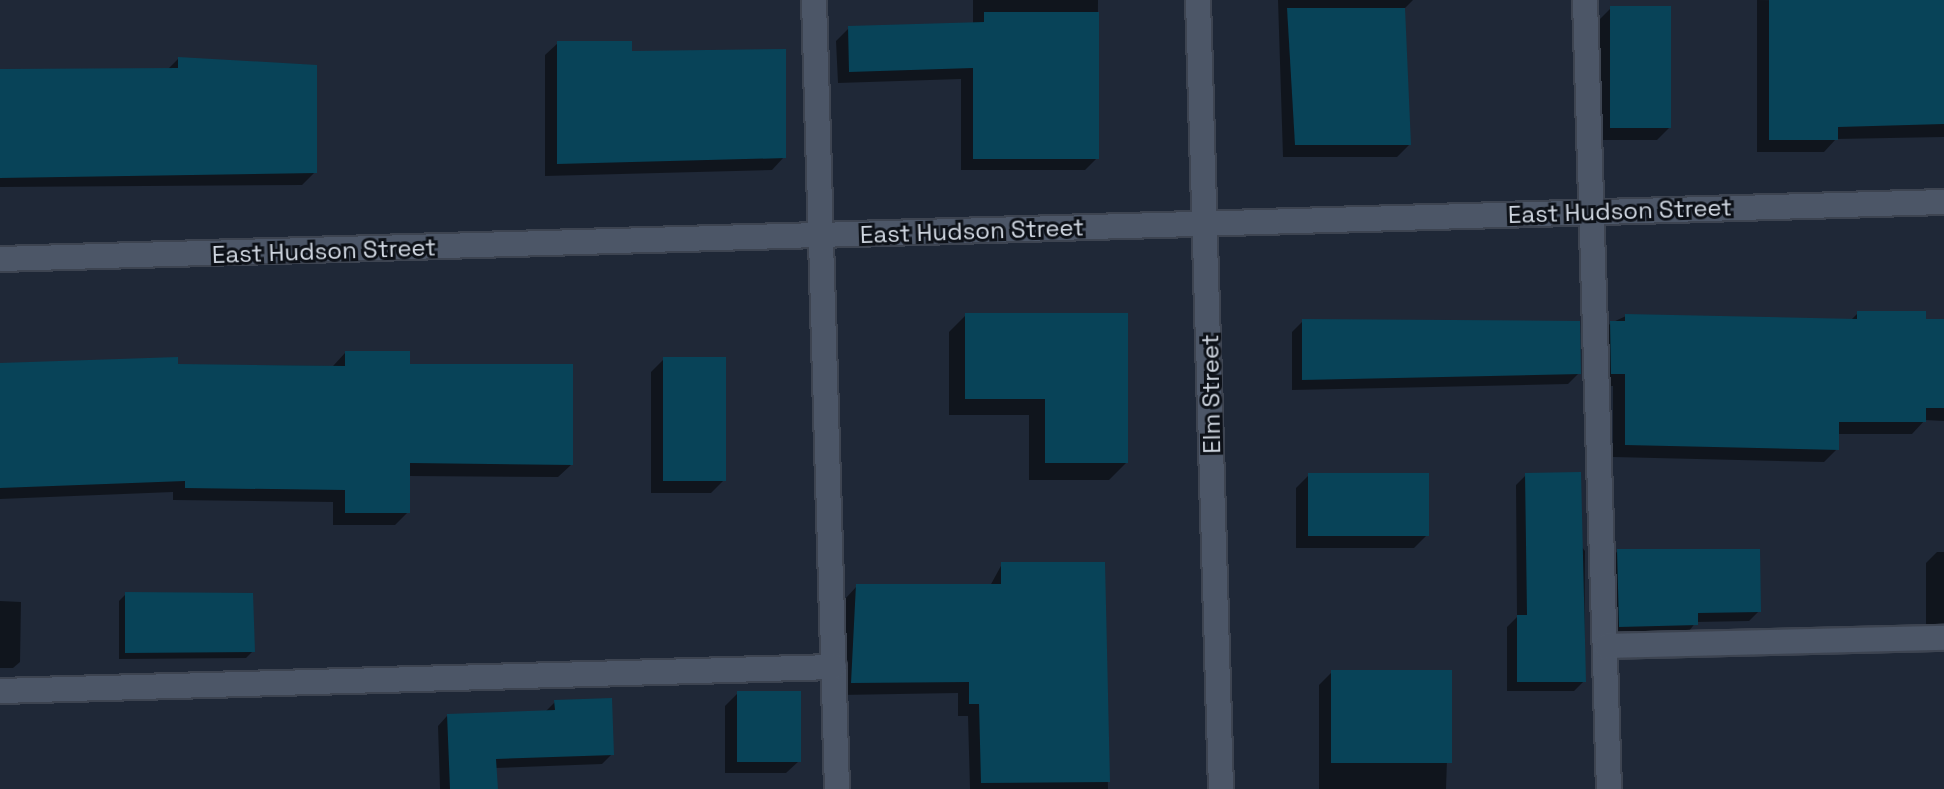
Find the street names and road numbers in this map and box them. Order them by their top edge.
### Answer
street label: East Hudson Street [1507,193,1733,229]
street label: East Hudson Street [859,213,1085,249]
street label: East Hudson Street [211,233,437,269]
street label: Elm Street [1196,334,1226,454]

